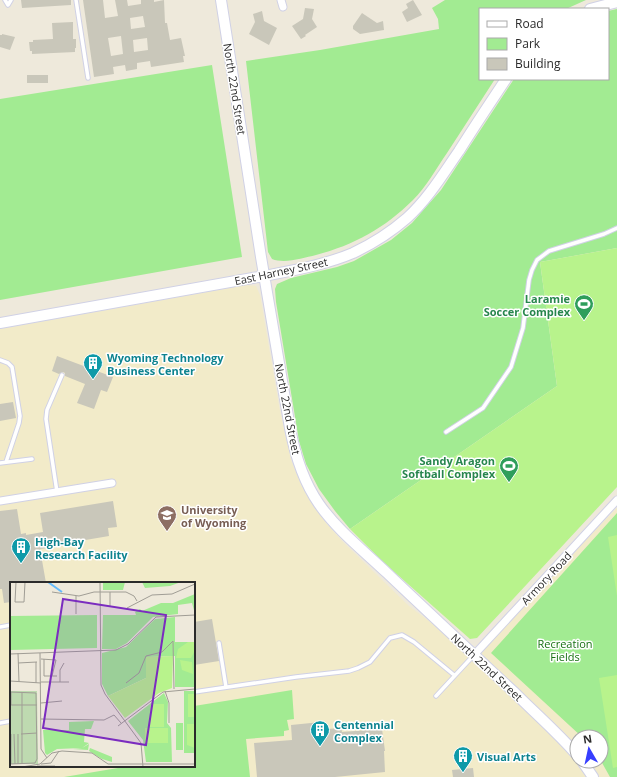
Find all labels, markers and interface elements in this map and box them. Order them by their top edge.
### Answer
legend [479,8,609,80]
text: Road [515,15,544,32]
text: Park [515,35,541,52]
street label: North 22nd Street [220,42,250,136]
text: Building [515,55,561,72]
street label: East Harney Street [233,254,329,288]
place label: Laramie Soccer Complex [484,291,571,319]
sports icon: Laramie Soccer Complex [573,293,595,321]
place label: Wyoming Technology Business Center [107,350,224,378]
building icon: Wyoming Technology Business Center [82,352,104,380]
street label: North 22nd Street [272,362,304,456]
place label: Sandy Aragon Softball Complex [402,453,496,481]
sports icon: Sandy Aragon Softball Complex [498,455,520,483]
place label: University of Wyoming [181,502,247,530]
school or university icon: University of Wyoming [156,504,178,532]
place label: High-Bay Research Facility [35,534,128,562]
building icon: High-Bay Research Facility [10,536,32,564]
street label: Armory Road [518,548,574,608]
inset map [10,582,195,767]
street label: North 22nd Street [448,630,526,704]
park label: Recreation Fields [537,636,593,664]
place label: Centennial Complex [334,717,394,745]
building icon: Centennial Complex [309,719,331,747]
north arrow [569,729,609,769]
text: N [582,731,593,747]
building icon: Visual Arts [452,745,474,773]
place label: Visual Arts [477,749,536,764]

